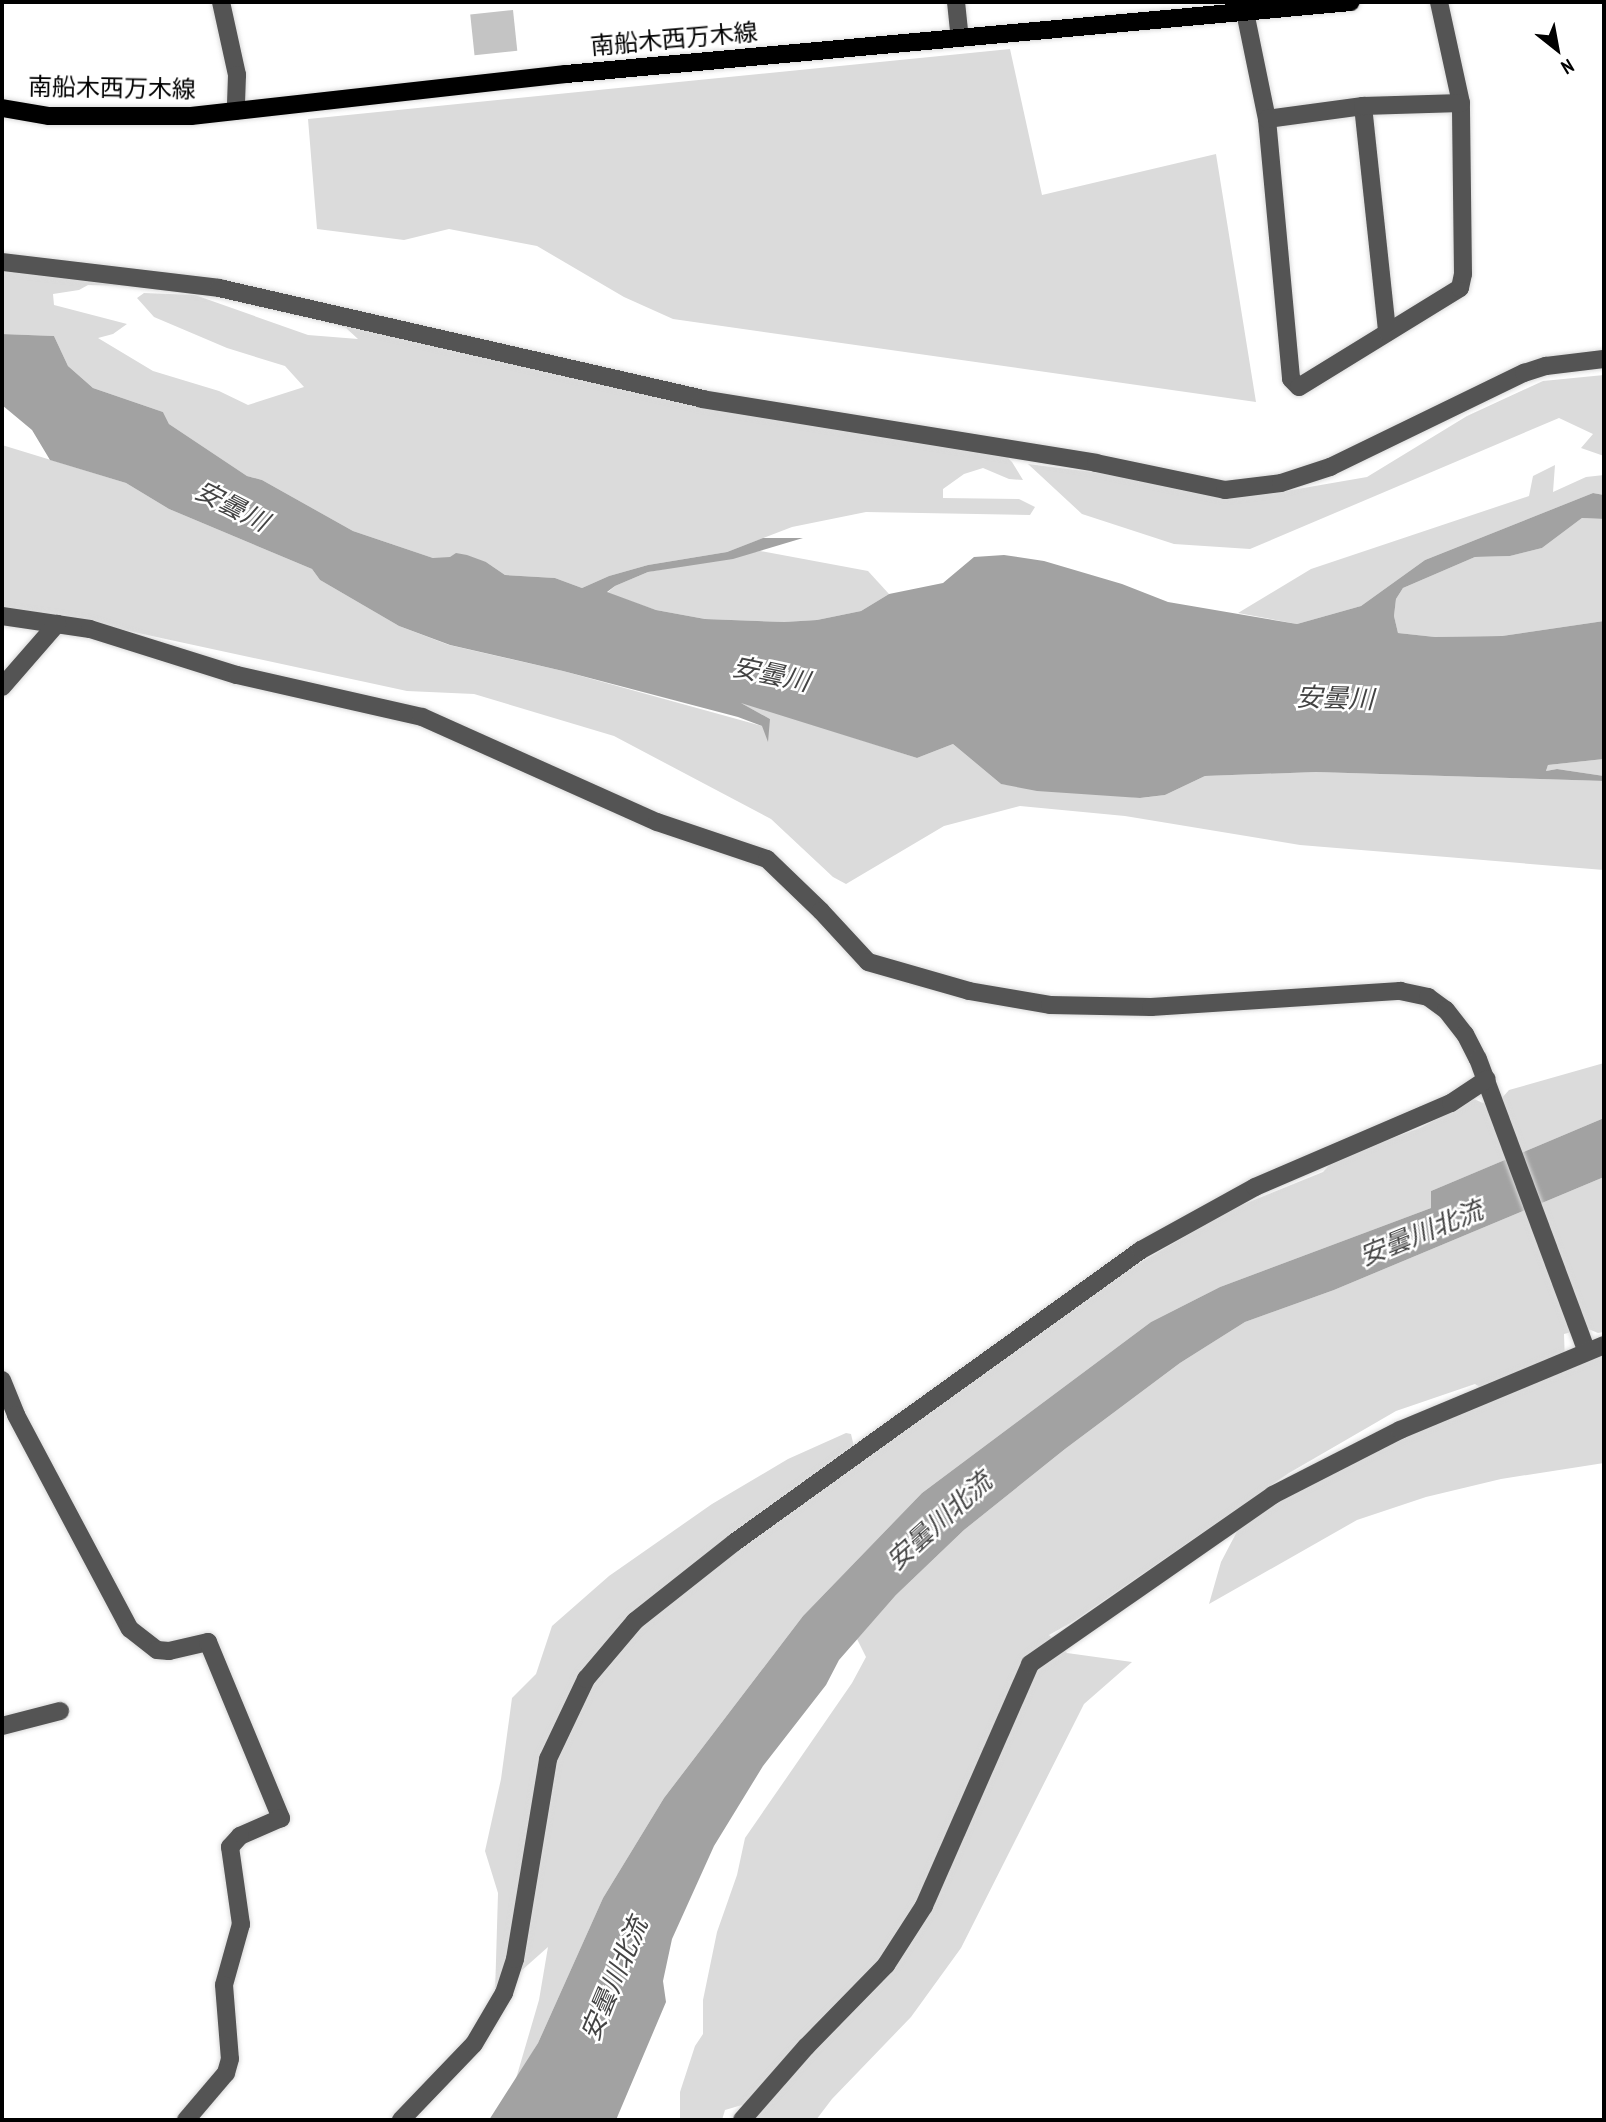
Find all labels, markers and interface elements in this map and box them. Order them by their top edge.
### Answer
north arrow [1522,14,1592,84]
street label: 南船木西万木線 [589,17,759,61]
text: N [1557,54,1578,80]
street label: 南船木西万木線 [28,72,196,104]
water label: 安曇川 [190,474,274,538]
water label: 安曇川 [730,651,812,697]
water label: 安曇川 [1295,681,1375,715]
water label: 安曇川北流 [1355,1194,1487,1272]
water label: 安曇川北流 [880,1466,998,1576]
water label: 安曇川北流 [574,1913,654,2045]

